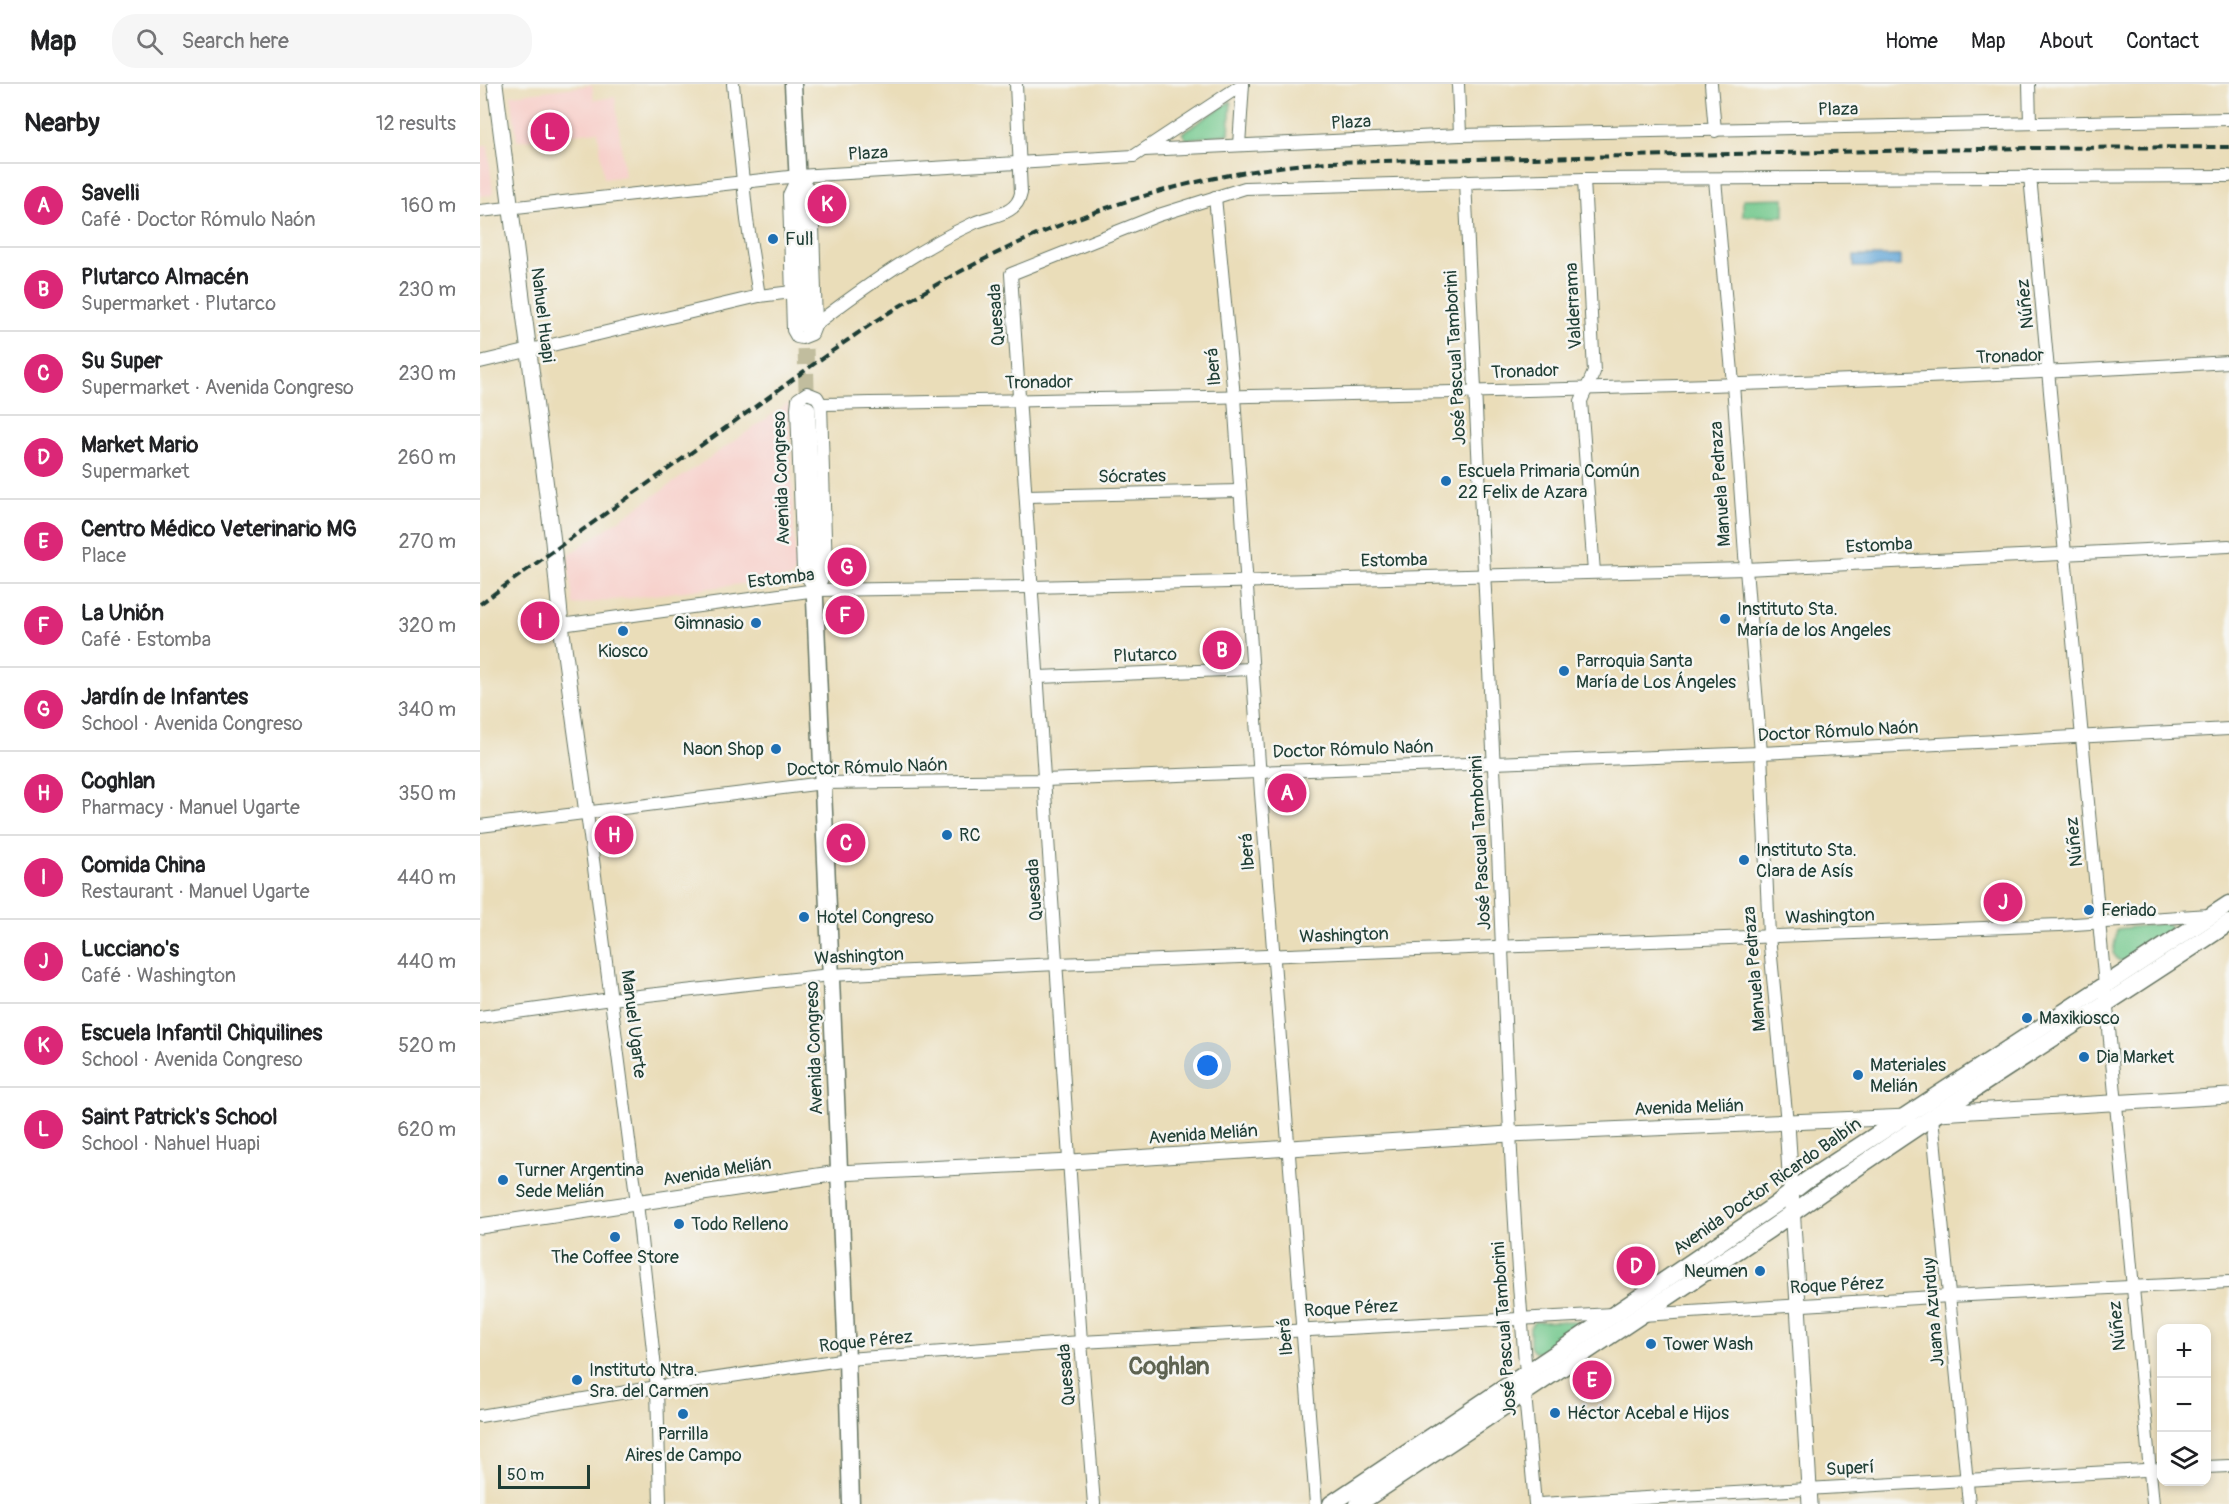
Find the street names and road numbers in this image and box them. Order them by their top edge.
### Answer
street label: Plaza [1818,98,1858,121]
street label: Plaza [1330,110,1372,135]
street label: Plaza [847,141,889,166]
street label: Valderrama [1560,262,1587,350]
street label: Nahuel Huapi [525,266,560,364]
street label: José Pascual Tamborini [1439,270,1472,446]
street label: Núñez [2011,278,2040,330]
street label: Quesada [983,283,1010,347]
street label: Tronador [1976,344,2045,369]
street label: Iberá [1200,347,1227,387]
street label: Tronador [1491,359,1560,384]
street label: Tronador [1005,370,1074,395]
street label: Avenida Congreso [768,410,795,545]
street label: Manuela Pedraza [1705,420,1736,547]
street label: Sócrates [1098,464,1166,489]
street label: Estomba [1845,532,1913,559]
street label: Estomba [1360,548,1428,573]
street label: Estomba [746,563,816,594]
street label: Plutarco [1113,643,1178,668]
street label: Doctor Rómulo Naón [1757,716,1919,747]
street label: Doctor Rómulo Naón [1272,735,1434,764]
street label: Doctor Rómulo Naón [786,753,948,782]
street label: José Pascual Tamborini [1464,755,1497,931]
street label: Núñez [2060,816,2089,868]
street label: Iberá [1235,832,1260,872]
street label: Quesada [1021,858,1048,922]
street label: Washington [1785,903,1875,930]
street label: Manuela Pedraza [1738,905,1771,1033]
street label: Washington [1299,922,1389,949]
street label: Washington [814,943,904,970]
street label: Manuel Ugarte [615,969,652,1080]
street label: Avenida Congreso [801,980,828,1115]
street label: Avenida Melián [1634,1094,1744,1121]
street label: Avenida Doctor Ricardo Balbín [1668,1112,1866,1260]
street label: Avenida Melián [1148,1119,1259,1150]
street label: Avenida Melián [661,1152,773,1191]
street label: José Pascual Tamborini [1487,1241,1522,1417]
street label: Juana Azurduy [1917,1256,1950,1368]
street label: Roque Pérez [1789,1272,1885,1299]
street label: Roque Pérez [1303,1295,1399,1322]
street label: Núñez [2103,1300,2132,1352]
street label: Iberá [1272,1317,1299,1357]
street label: Roque Pérez [818,1325,914,1358]
street label: Quesada [1052,1343,1081,1407]
street label: Superí [1825,1456,1875,1481]

